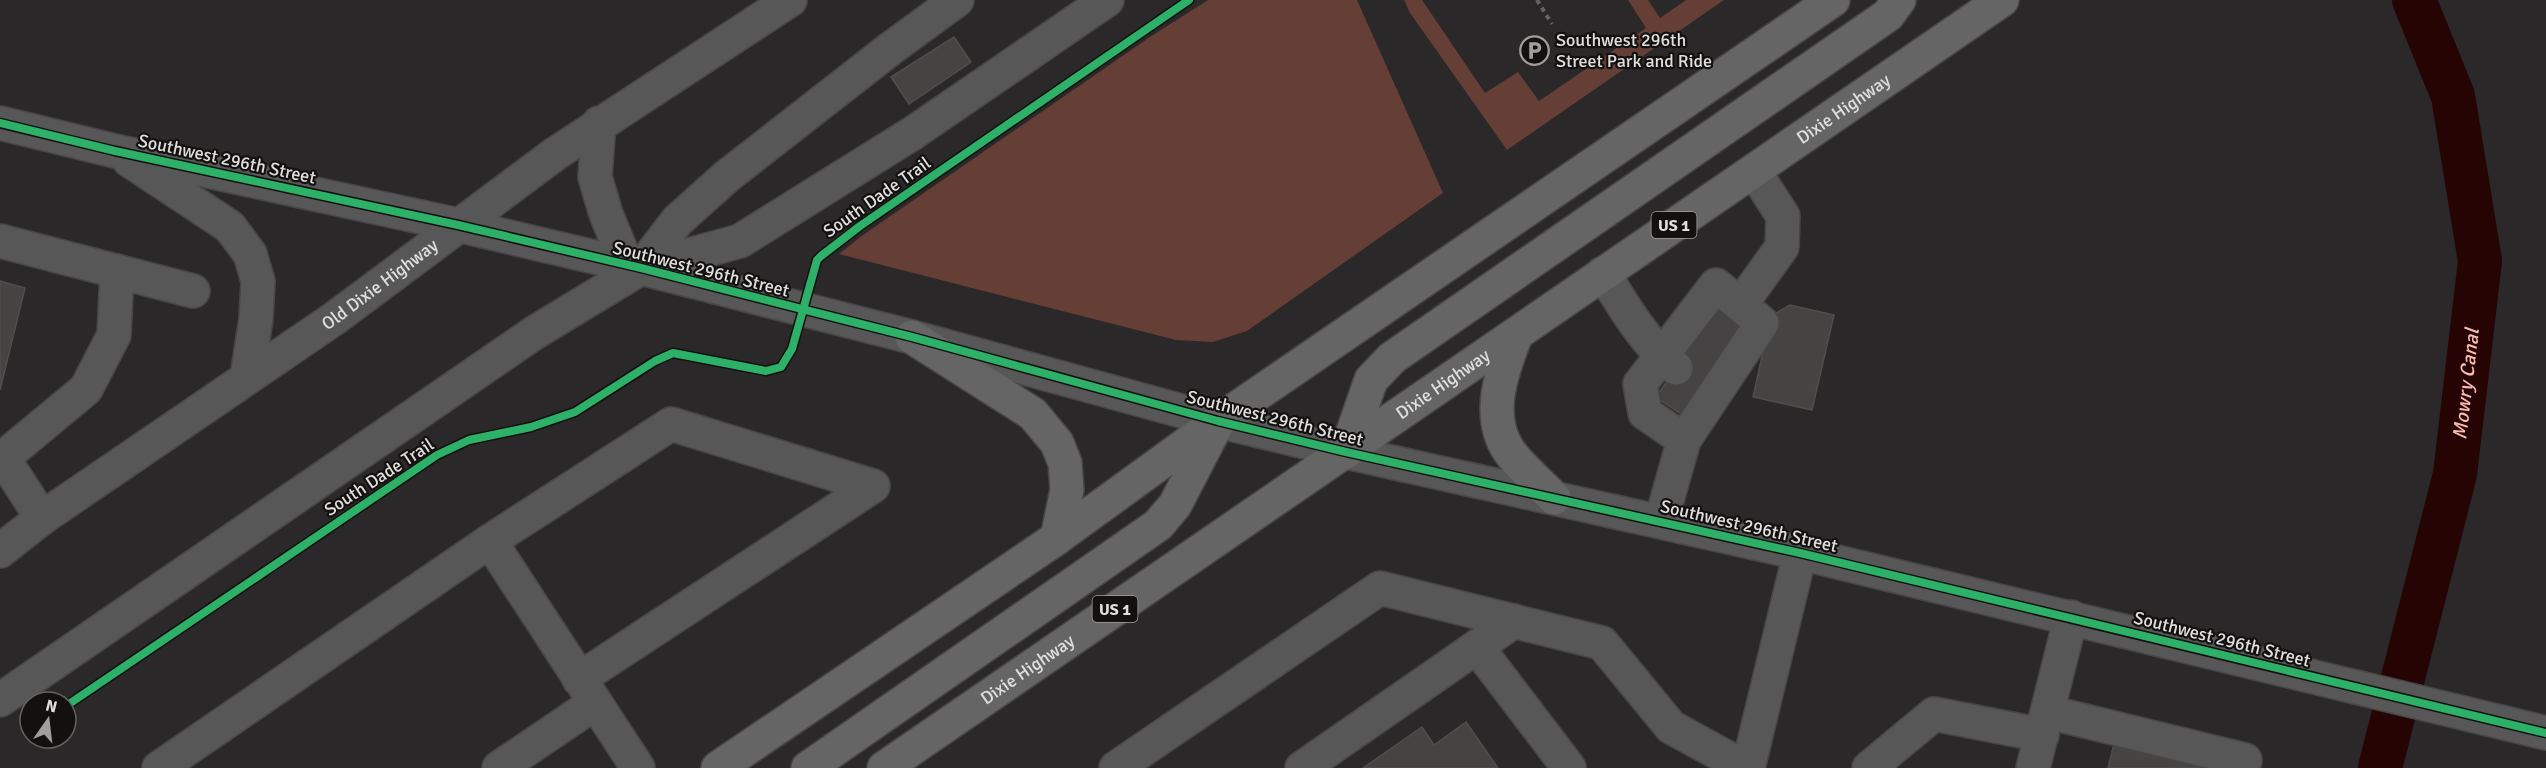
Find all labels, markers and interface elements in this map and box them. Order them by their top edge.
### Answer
place label: Southwest 296th Street Park and Ride [1556,29,1712,72]
parking icon: Southwest 296th Street Park and Ride [1519,34,1551,66]
street label: Dixie Highway [1792,69,1895,149]
street label: Southwest 296th Street [136,129,318,189]
street label: South Dade Trail [819,152,935,242]
road number: US 1 [1652,212,1696,238]
street label: Old Dixie Highway [317,234,443,335]
street label: Southwest 296th Street [610,236,792,302]
water label: Mowry Canal [2447,325,2485,441]
street label: Dixie Highway [1392,344,1494,424]
street label: Southwest 296th Street [1184,385,1366,451]
street label: South Dade Trail [320,433,438,521]
street label: Southwest 296th Street [1658,495,1840,557]
road number: US 1 [1092,596,1138,622]
street label: Southwest 296th Street [2131,606,2313,672]
street label: Dixie Highway [976,629,1079,709]
north arrow [18,690,78,750]
text: N [44,695,59,717]

